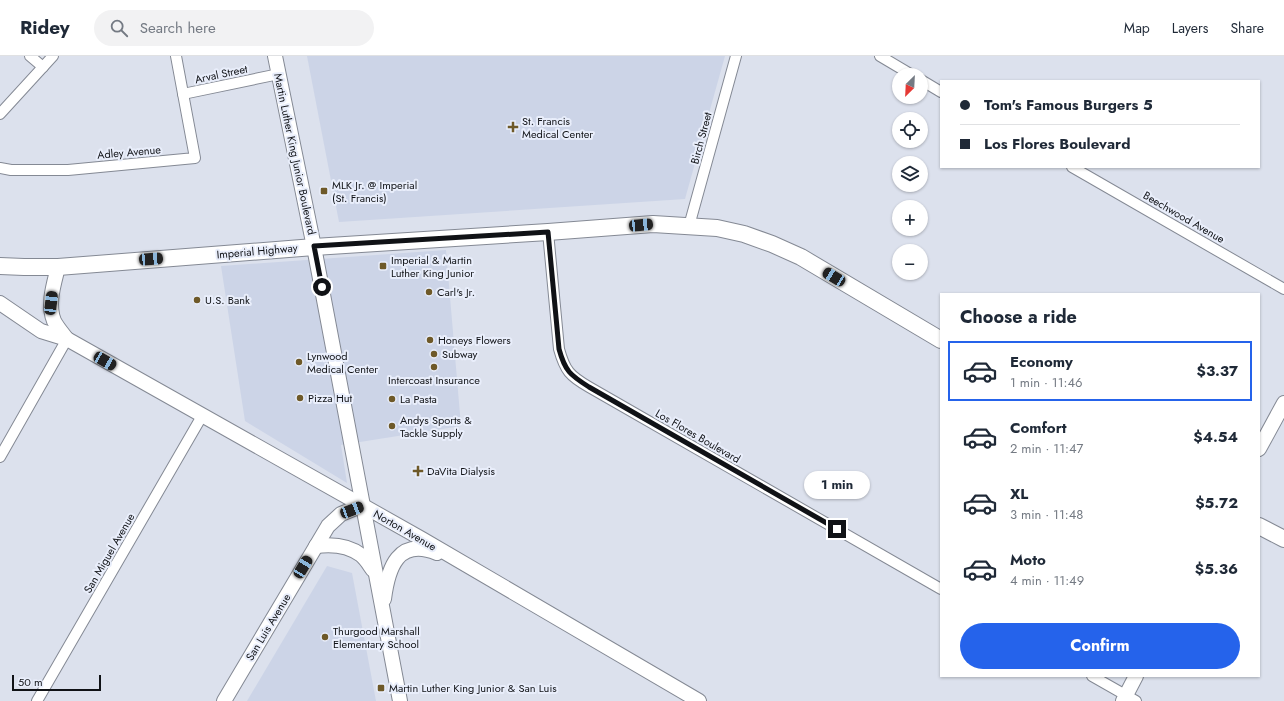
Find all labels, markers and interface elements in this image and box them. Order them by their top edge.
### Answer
search box [94,10,374,46]
text: Ridey [20,14,70,41]
icon: search [108,17,130,39]
text: Search here [140,17,216,39]
text: Map [1124,18,1150,38]
text: Layers [1172,18,1208,38]
text: Share [1230,18,1264,38]
street label: Arval Street [193,61,249,87]
north arrow [892,68,928,104]
map controls [892,68,928,280]
street label: Martin Luther King Junior Boulevard [270,72,320,236]
text: Tom's Famous Burgers 5 [984,94,1153,116]
street label: Birch Street [686,110,716,166]
button: locate [892,112,928,148]
place label: St. Francis Medical Center [522,113,593,142]
marker: St. Francis Medical Center [507,121,519,133]
text: Los Flores Boulevard [984,133,1130,155]
street label: Adley Avenue [96,141,162,163]
button: layers [892,156,928,192]
place label: MLK Jr. @ Imperial (St. Francis) [332,177,417,206]
marker: MLK Jr. @ Imperial (St. Francis) [319,186,329,196]
street label: Beechwood Avenue [1140,187,1228,247]
button: + [892,200,928,236]
car [629,218,653,232]
street label: Imperial Highway [216,239,298,263]
button: − [892,244,928,280]
car [139,252,163,266]
place label: Imperial & Martin Luther King Junior [391,252,474,281]
marker: Imperial & Martin Luther King Junior [378,261,388,271]
car [821,266,847,288]
route start [313,278,331,296]
place label: Carl's Jr. [437,284,475,300]
marker: Carl's Jr. [424,287,434,297]
car [44,290,58,316]
place label: U.S. Bank [205,292,250,308]
marker: U.S. Bank [192,295,202,305]
text: Choose a ride [960,304,1077,330]
place label: Honeys Flowers [438,332,511,348]
marker: Honeys Flowers [425,335,435,345]
place label: Subway [442,346,478,362]
place label: Lynwood Medical Center [307,348,378,377]
marker: Subway [429,349,439,359]
car [92,350,118,372]
text: Economy [1010,351,1073,373]
icon: car [962,353,998,389]
marker: Lynwood Medical Center [294,357,304,367]
text: $3.37 [1197,360,1238,382]
marker: Intercoast Insurance [429,362,439,372]
place label: Intercoast Insurance [388,372,480,388]
text: 1 min · 11:46 [1010,373,1082,392]
place label: Pizza Hut [308,390,353,406]
place label: La Pasta [400,391,437,407]
marker: Pizza Hut [295,393,305,403]
marker: La Pasta [387,394,397,404]
street label: Los Flores Boulevard [652,405,744,467]
place label: Andys Sports & Tackle Supply [400,412,472,441]
text: Comfort [1010,417,1067,439]
icon: car [962,419,998,455]
marker: Andys Sports & Tackle Supply [387,421,397,431]
text: $4.54 [1193,426,1238,448]
text: 2 min · 11:47 [1010,439,1083,458]
place label: DaVita Dialysis [427,463,496,479]
marker: DaVita Dialysis [412,465,424,477]
callout: 1 min [804,471,870,499]
text: 1 min [821,475,853,494]
text: XL [1010,483,1028,505]
icon: car [962,485,998,521]
text: $5.72 [1195,492,1238,514]
car [339,500,365,520]
street label: Norton Avenue [371,505,440,555]
text: 3 min · 11:48 [1010,505,1083,524]
street label: San Miguel Avenue [80,510,139,596]
route end [828,520,846,538]
text: Moto [1010,549,1046,571]
icon: car [962,551,998,587]
car [292,554,314,580]
text: $5.36 [1195,558,1238,580]
text: 4 min · 11:49 [1010,571,1084,590]
street label: San Luis Avenue [242,590,295,664]
place label: Thurgood Marshall Elementary School [333,623,420,652]
button: Confirm [960,623,1240,669]
marker: Thurgood Marshall Elementary School [320,632,330,642]
scale bar [12,673,101,692]
text: 50 m [18,674,43,690]
place label: Martin Luther King Junior & San Luis [389,680,557,696]
marker: Martin Luther King Junior & San Luis [376,683,386,693]

